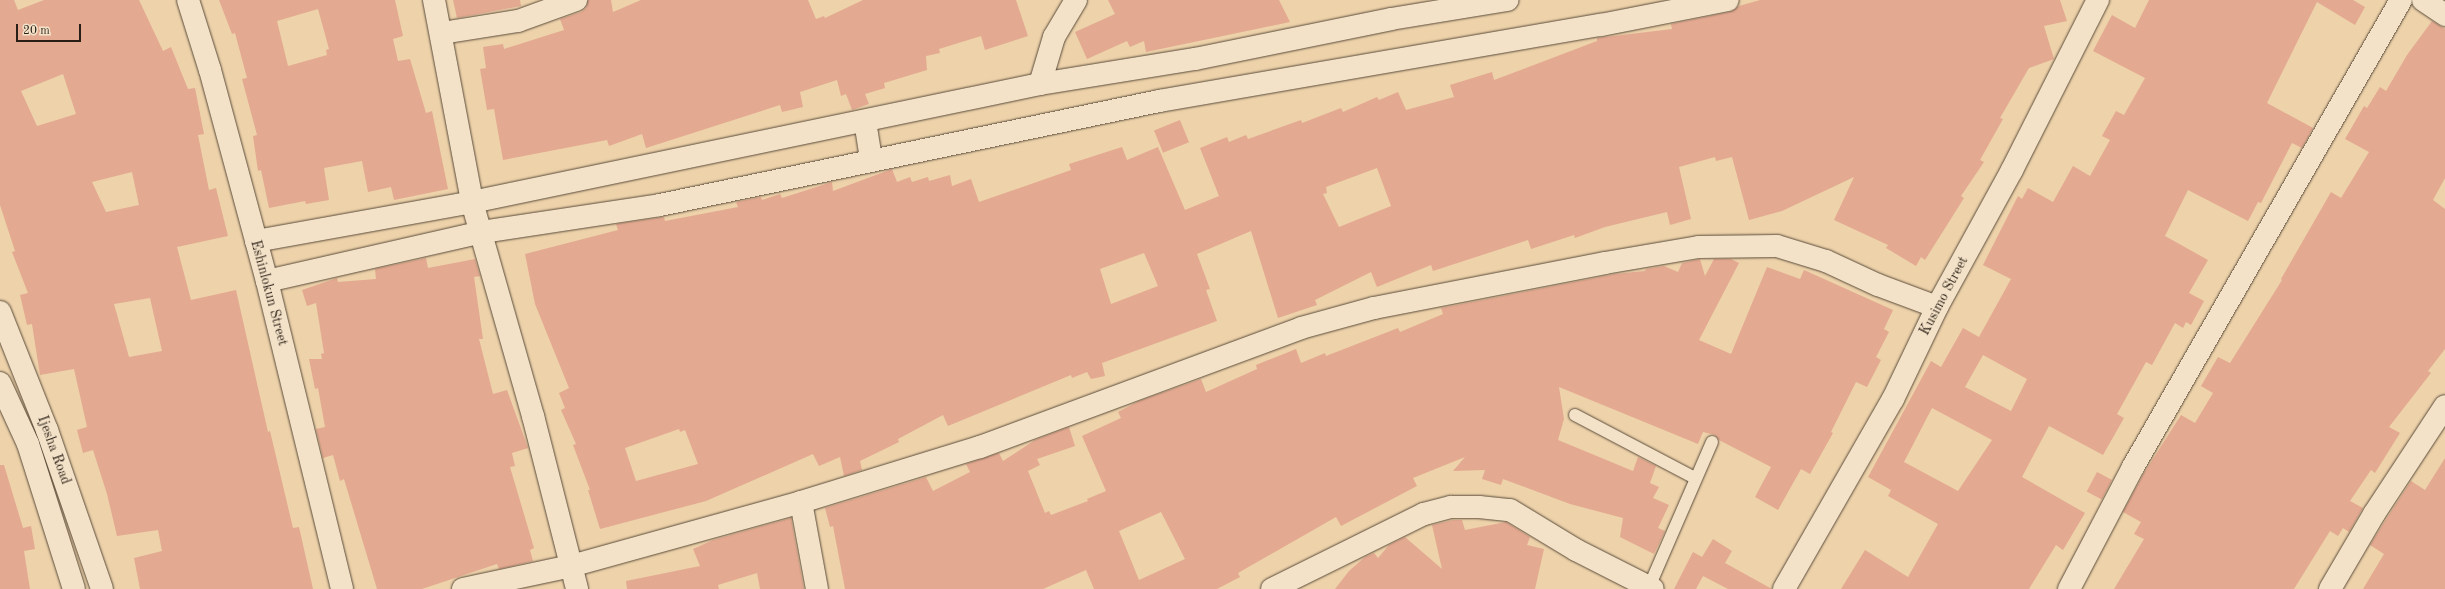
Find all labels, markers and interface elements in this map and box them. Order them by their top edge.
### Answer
scale bar [18,16,83,42]
text: 20 m [23,25,50,37]
street label: Eshinlokun Street [247,238,291,348]
street label: Kusimo Street [1916,254,1972,338]
street label: Ijesha Road [34,413,74,487]

